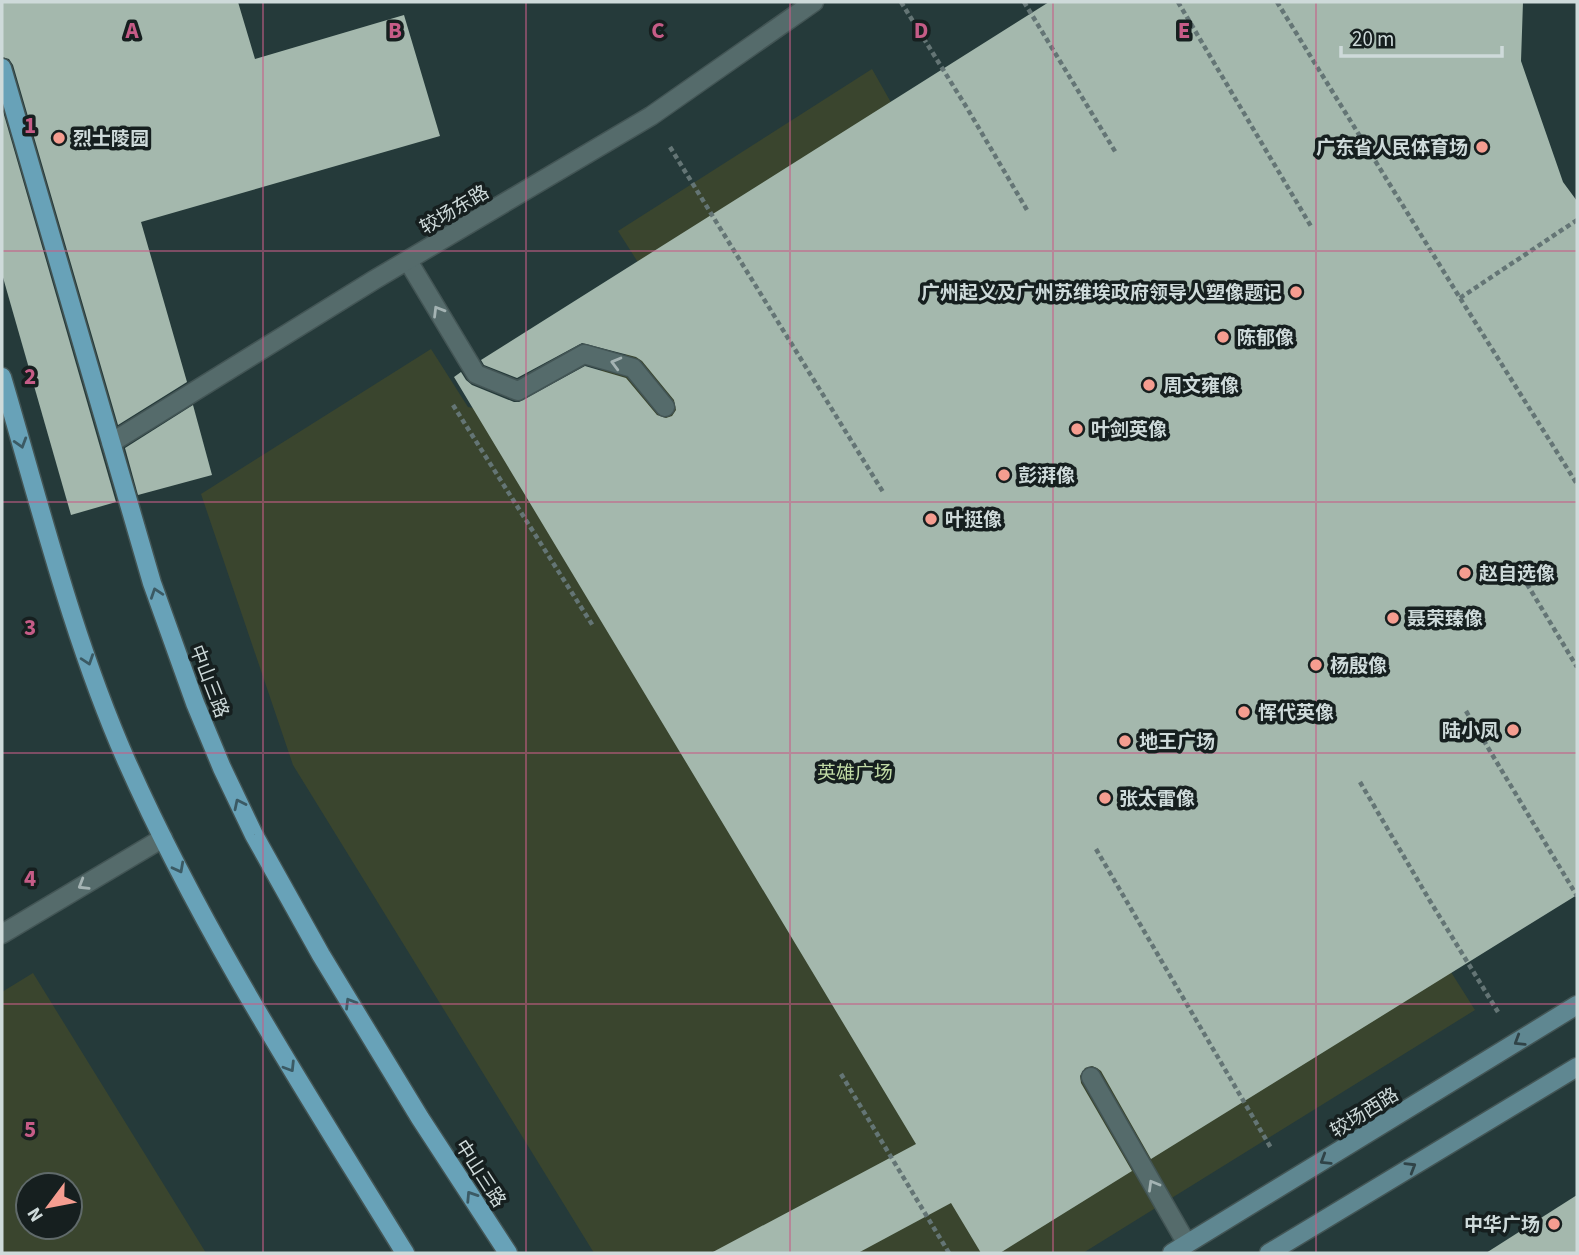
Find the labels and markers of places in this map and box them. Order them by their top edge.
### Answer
place label: 烈士陵园 [73,126,149,153]
marker: 烈士陵园 [51,130,67,146]
place label: 广东省人民体育场 [1316,135,1468,162]
marker: 广东省人民体育场 [1474,139,1490,155]
place label: 广州起义及广州苏维埃政府领导人塑像题记 [921,280,1282,307]
marker: 广州起义及广州苏维埃政府领导人塑像题记 [1288,284,1304,300]
place label: 陈郁像 [1237,325,1294,352]
marker: 陈郁像 [1215,329,1231,345]
place label: 周文雍像 [1163,373,1239,400]
marker: 周文雍像 [1141,377,1157,393]
place label: 叶剑英像 [1091,417,1167,444]
marker: 叶剑英像 [1069,421,1085,437]
place label: 彭湃像 [1018,463,1075,490]
marker: 彭湃像 [996,467,1012,483]
place label: 叶挺像 [945,507,1002,534]
marker: 叶挺像 [923,511,939,527]
place label: 赵自选像 [1479,561,1555,588]
marker: 赵自选像 [1457,565,1473,581]
place label: 聂荣臻像 [1407,606,1483,633]
marker: 聂荣臻像 [1385,610,1401,626]
place label: 杨殷像 [1330,653,1387,680]
marker: 杨殷像 [1308,657,1324,673]
place label: 恽代英像 [1258,700,1334,727]
marker: 恽代英像 [1236,704,1252,720]
place label: 陆小凤 [1442,718,1499,745]
marker: 陆小凤 [1505,722,1521,738]
place label: 地王广场 [1139,729,1215,756]
marker: 地王广场 [1117,733,1133,749]
place label: 张太雷像 [1119,786,1195,813]
marker: 张太雷像 [1097,790,1113,806]
place label: 中华广场 [1464,1212,1540,1239]
marker: 中华广场 [1546,1216,1562,1232]

